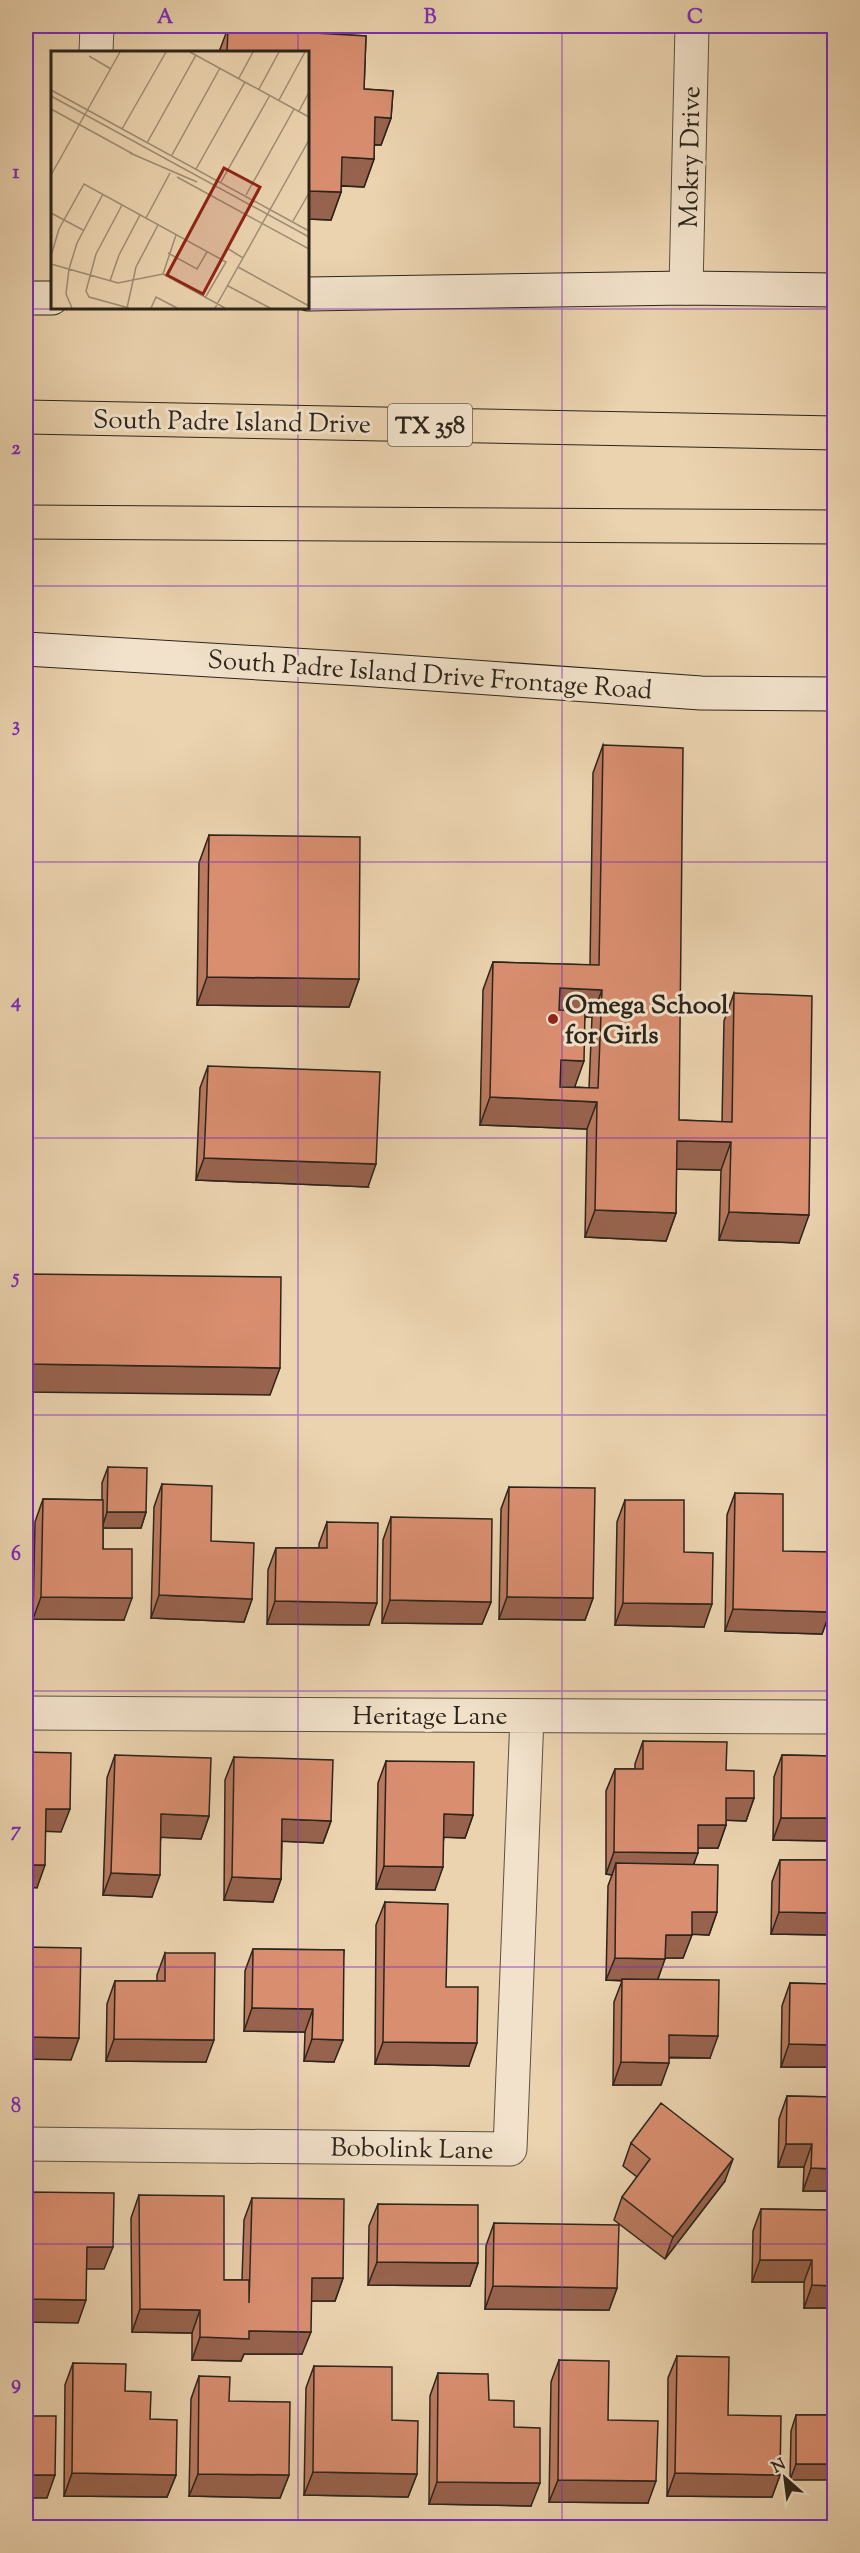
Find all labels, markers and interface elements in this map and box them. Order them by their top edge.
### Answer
text: A [157,4,174,33]
text: B [424,4,437,33]
text: C [687,4,703,33]
inset map [51,51,309,309]
street label: Mokry Drive [672,86,711,228]
text: 1 [13,159,20,188]
street label: South Padre Island Drive [93,403,371,444]
road number: TX 358 [388,404,472,446]
text: 2 [11,435,21,464]
street label: South Padre Island Drive Frontage Road [206,642,654,711]
text: 3 [12,712,20,741]
text: 4 [10,988,21,1017]
place label: Omega School for Girls [565,988,729,1055]
marker: Omega School for Girls [546,1012,560,1026]
text: 5 [11,1264,20,1293]
text: 6 [11,1541,21,1570]
street label: Heritage Lane [352,1699,508,1736]
text: 7 [11,1817,22,1846]
text: 8 [11,2093,21,2122]
street label: Bobolink Lane [330,2131,494,2170]
text: 9 [11,2370,21,2399]
north arrow [755,2448,815,2508]
text: N [768,2454,790,2480]

